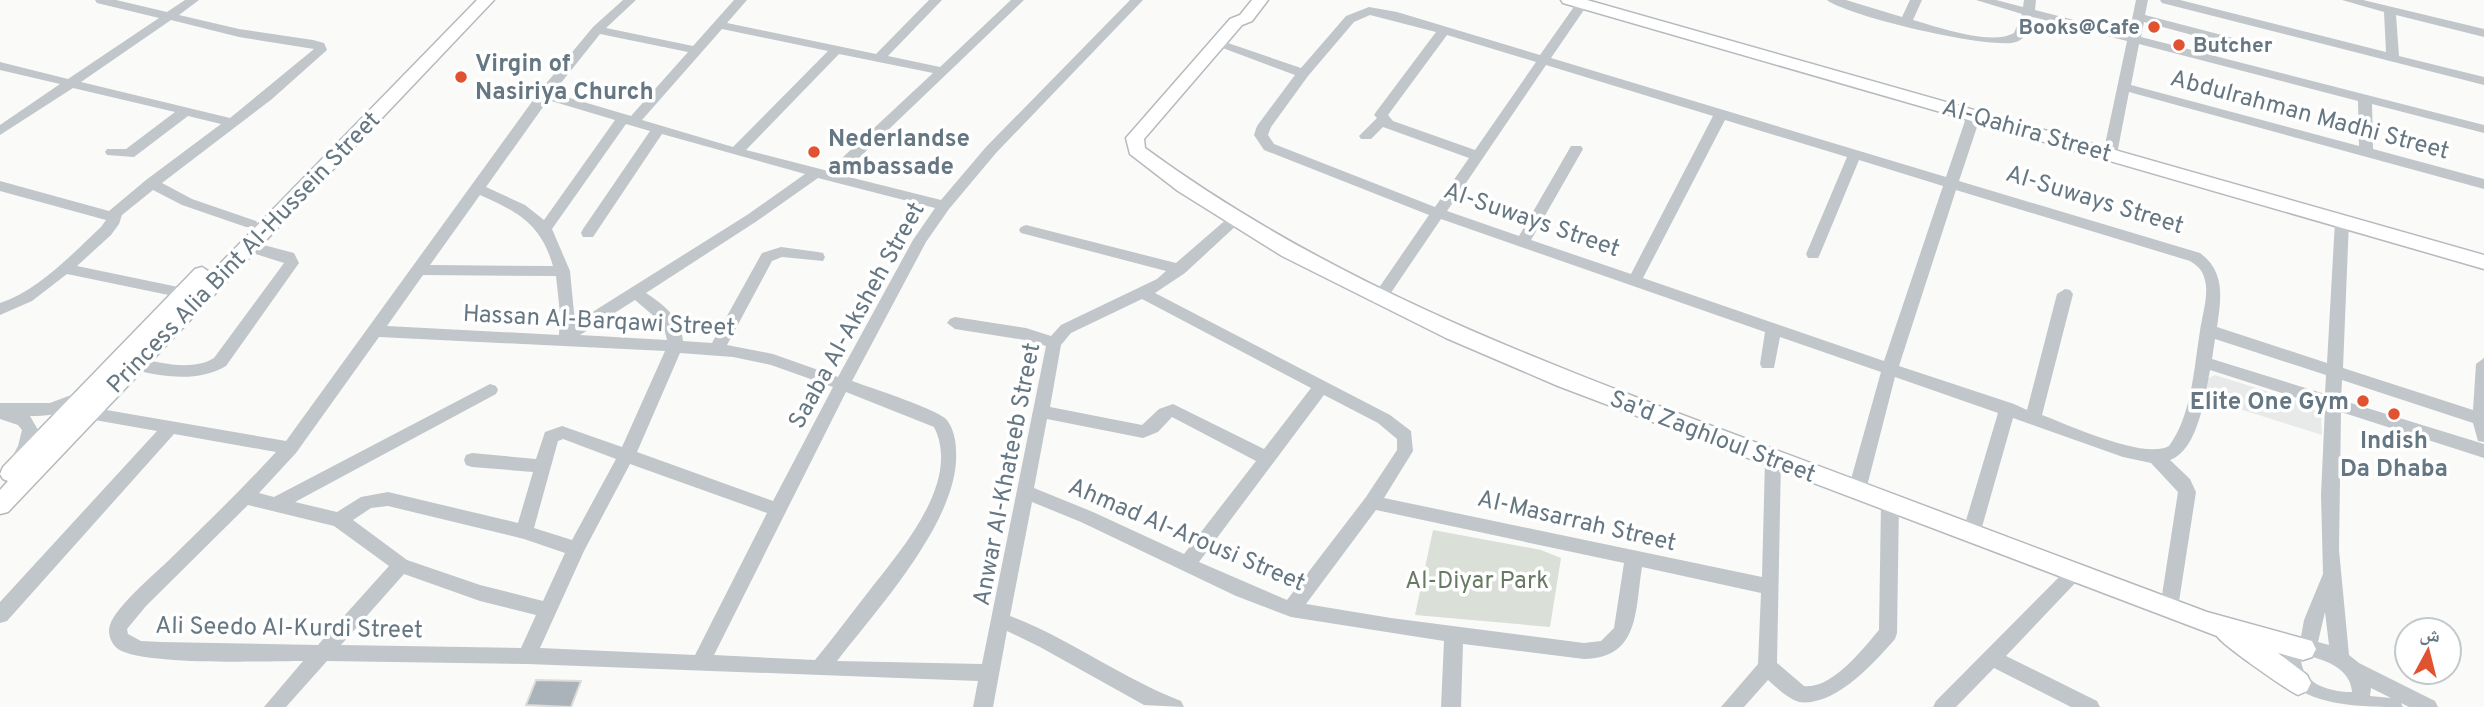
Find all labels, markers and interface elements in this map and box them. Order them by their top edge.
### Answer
place label: Books@Cafe [2018,15,2140,42]
marker: Books@Cafe [2146,19,2162,35]
place label: Butcher [2193,33,2273,60]
marker: Butcher [2171,37,2187,53]
place label: Virgin of Nasiriya Church [475,50,654,108]
street label: Abdulrahman Madhi Street [2167,64,2452,168]
marker: Virgin of Nasiriya Church [453,69,469,85]
street label: Al-Qahira Street [1938,93,2115,170]
street label: Princess Alia Bint Al-Hussein Street [101,106,387,401]
place label: Nederlandse ambassade [828,125,970,183]
marker: Nederlandse ambassade [806,144,822,160]
street label: Al-Suways Street [2002,160,2187,242]
street label: Al-Suways Street [1439,177,1623,265]
street label: Saaba Al-Aksheh Street [783,197,933,435]
street label: Hassan Al-Barqawi Street [462,300,736,344]
street label: Anwar Al-Khateeb Street [968,340,1048,608]
street label: Sa'd Zaghloul Street [1605,385,1819,491]
place label: Elite One Gym [2190,388,2349,418]
marker: Elite One Gym [2355,393,2371,409]
marker: Indish Da Dhaba [2386,406,2402,422]
place label: Indish Da Dhaba [2340,427,2448,485]
street label: Ahmad Al-Arousi Street [1063,472,1309,599]
street label: Al-Masarrah Street [1474,485,1679,559]
park label: Al-Diyar Park [1405,567,1549,597]
street label: Ali Seedo Al-Kurdi Street [155,612,423,646]
north arrow [2393,616,2463,686]
text: ش [2418,623,2441,649]

